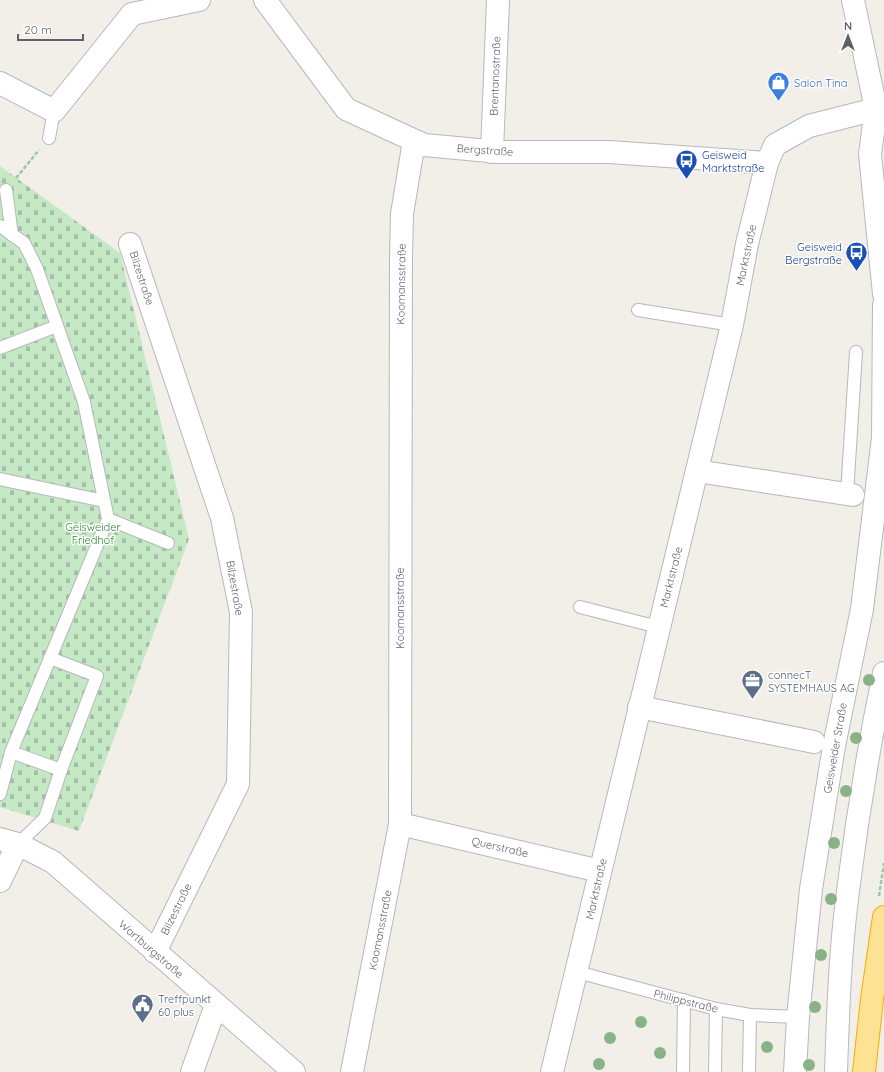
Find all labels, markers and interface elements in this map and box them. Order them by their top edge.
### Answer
scale bar [18,16,83,42]
north arrow [828,16,868,56]
text: N [844,19,852,33]
text: 20 m [24,22,52,37]
street label: Brentanostraße [487,36,503,116]
shop icon: Salon Tina [765,70,791,103]
place label: Salon Tina [794,76,847,90]
street label: Bergstraße [456,141,514,159]
bus stop icon: Geisweid Marktstraße [674,148,700,181]
place label: Geisweid Marktstraße [702,148,764,175]
street label: Marktstraße [733,223,759,287]
place label: Geisweid Bergstraße [785,240,842,267]
bus stop icon: Geisweid Bergstraße [844,240,870,273]
street label: Koomansstraße [393,243,409,325]
street label: Bilzestraße [127,249,157,307]
park label: Geisweider Friedhof [65,520,121,547]
street label: Marktstraße [657,545,685,609]
street label: Bilzestraße [223,559,247,617]
street label: Koomansstraße [393,567,407,649]
office icon: connecT SYSTEMHAUS AG [740,668,766,701]
place label: connecT SYSTEMHAUS AG [768,668,855,695]
street label: Geisweider Straße [820,702,850,794]
street label: Querstraße [470,834,530,860]
street label: Marktstraße [582,857,610,921]
street label: Bilzestraße [157,881,195,937]
street label: Koomansstraße [365,889,395,971]
street label: Wartburgstraße [116,917,186,981]
street label: Philippstraße [652,986,720,1016]
public building icon: Treffpunkt 60 plus [130,992,156,1025]
place label: Treffpunkt 60 plus [158,992,211,1019]

